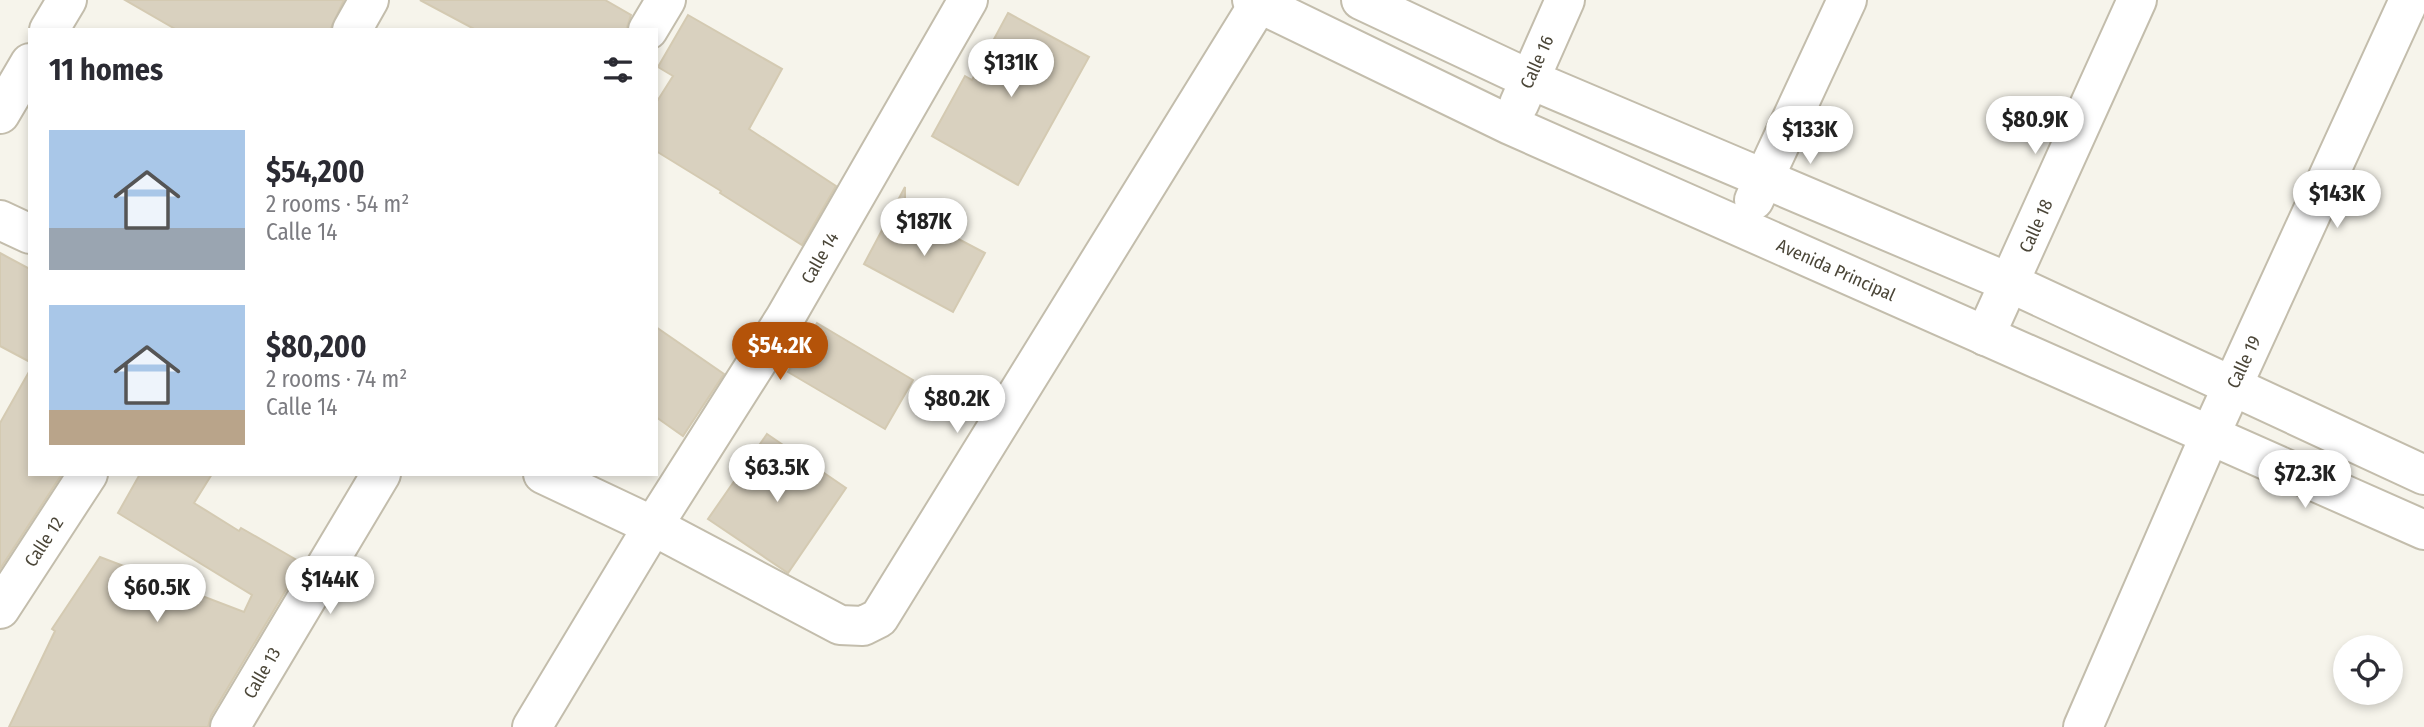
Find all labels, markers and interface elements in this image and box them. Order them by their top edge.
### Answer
street label: Calle 16 [1516,32,1558,92]
pin: $131K [962,40,1060,99]
text: $131K [984,48,1038,76]
icon: filters [599,51,637,89]
text: 11 homes [49,52,163,88]
pin: $80.9K [1978,96,2092,156]
text: $80.9K [2002,105,2068,133]
pin: $133K [1761,106,1859,166]
text: $133K [1782,115,1838,143]
text: $54,200 [266,154,365,190]
icon: home [105,158,189,242]
pin: $143K [2288,170,2386,230]
text: $143K [2309,179,2365,207]
text: 2 rooms · 54 m² [266,190,409,218]
street label: Calle 18 [2015,196,2057,256]
pin: $187K [875,198,973,258]
text: $187K [896,207,952,235]
text: Calle 14 [266,218,337,246]
street label: Calle 14 [797,228,844,288]
street label: Avenida Principal [1773,234,1899,306]
pin: $54.2K [723,322,837,382]
text: $80,200 [266,329,367,365]
text: $54.2K [748,331,812,359]
street label: Calle 19 [2222,332,2266,392]
icon: home [105,333,189,417]
text: 2 rooms · 74 m² [266,365,407,393]
pin: $80.2K [900,376,1014,435]
text: $80.2K [924,384,990,412]
text: Calle 14 [266,393,337,421]
pin: $63.5K [720,444,834,504]
pin: $72.3K [2248,450,2362,510]
text: $63.5K [745,453,809,481]
text: $72.3K [2274,459,2336,487]
street label: Calle 12 [20,513,68,571]
pin: $144K [281,556,379,616]
pin: $60.5K [100,564,214,624]
text: $144K [301,565,359,593]
text: $60.5K [124,573,190,601]
map controls [2333,635,2403,705]
button: locate [2333,635,2403,705]
street label: Calle 13 [239,644,285,702]

